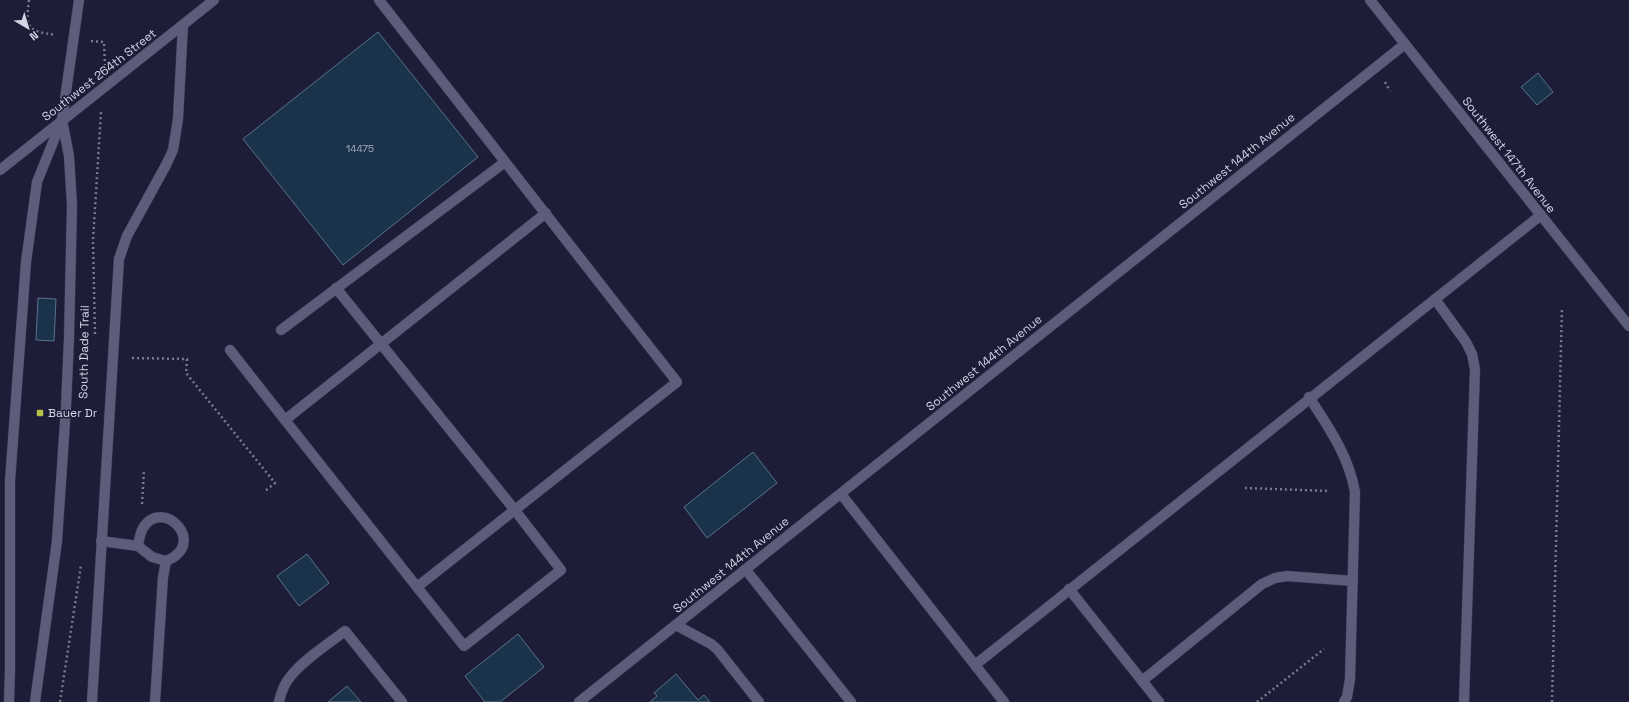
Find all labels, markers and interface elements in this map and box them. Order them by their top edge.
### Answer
north arrow [8,8,48,48]
street label: Southwest 264th Street [39,25,159,125]
text: N [27,28,41,44]
street label: Southwest 147th Avenue [1459,94,1559,216]
street label: Southwest 144th Avenue [1176,109,1298,213]
house number: 14475 [346,142,374,155]
street label: South Dade Trail [75,305,93,399]
street label: Southwest 144th Avenue [923,311,1045,415]
place label: Bauer Dr [48,405,98,421]
marker: Bauer Dr [35,408,45,418]
street label: Southwest 144th Avenue [670,513,792,617]

